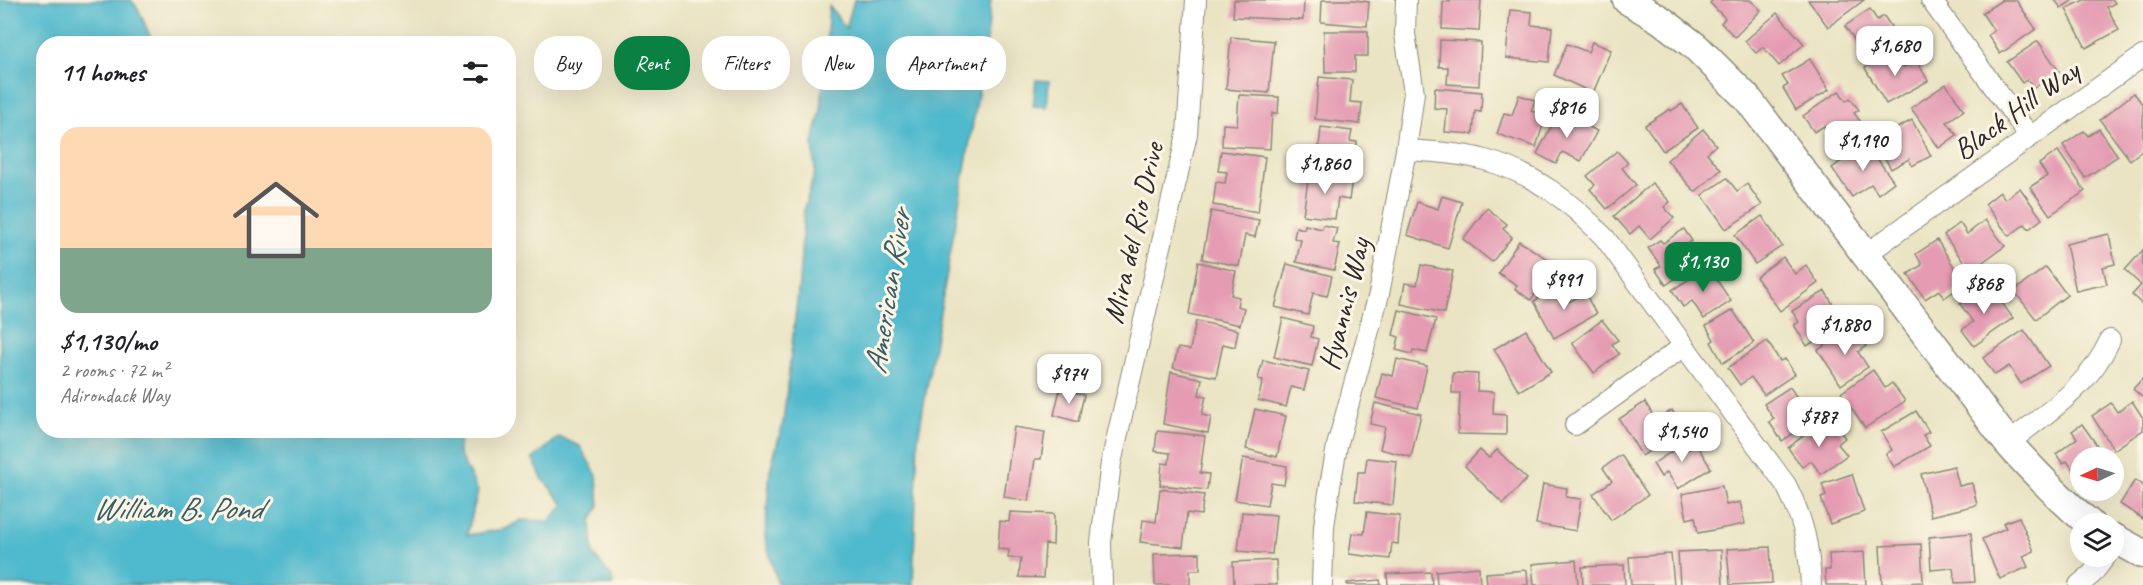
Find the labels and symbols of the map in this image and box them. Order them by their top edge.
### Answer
pin: $1,680 [1846,26,1944,77]
street label: Black Hill Way [1945,50,2089,169]
pin: $816 [1531,88,1603,139]
pin: $1,190 [1814,121,1912,172]
street label: Mira del Rio Drive [1094,137,1173,327]
pin: $1,860 [1276,144,1374,195]
water label: American River [854,202,921,377]
street label: Hyannis Way [1309,232,1379,374]
pin: $1,130 [1654,242,1752,293]
pin: $991 [1528,260,1600,311]
pin: $868 [1948,264,2020,315]
pin: $1,880 [1796,305,1894,356]
pin: $974 [1033,354,1105,405]
pin: $787 [1783,397,1855,448]
pin: $1,540 [1633,412,1731,463]
north arrow [2070,447,2124,501]
water label: William B. Pond [93,488,271,529]

